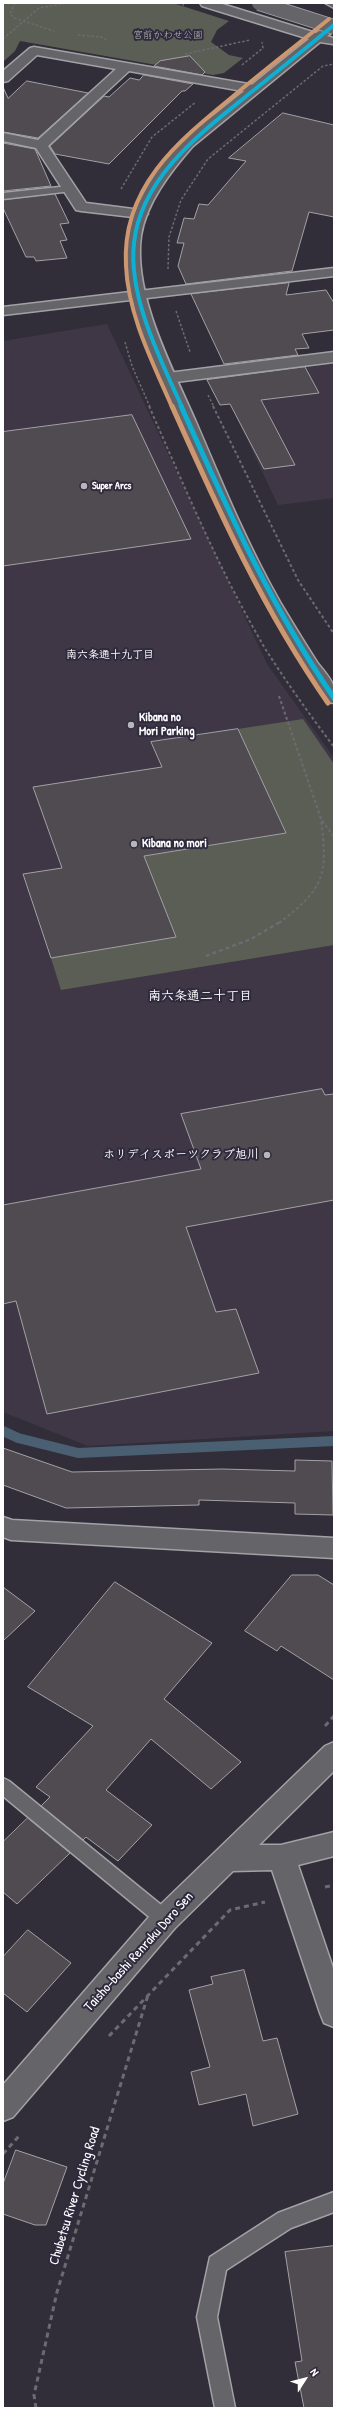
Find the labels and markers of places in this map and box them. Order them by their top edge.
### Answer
place label: Super Arcs [92,480,131,492]
marker: Super Arcs [79,481,89,491]
place label: Kibana no Mori Parking [139,711,195,739]
marker: Kibana no Mori Parking [126,720,136,730]
place label: Kibana no mori [142,837,207,851]
marker: Kibana no mori [129,839,139,849]
place label: ホリデイスポーツクラブ旭川 [103,1148,259,1162]
marker: ホリデイスポーツクラブ旭川 [262,1150,272,1160]

